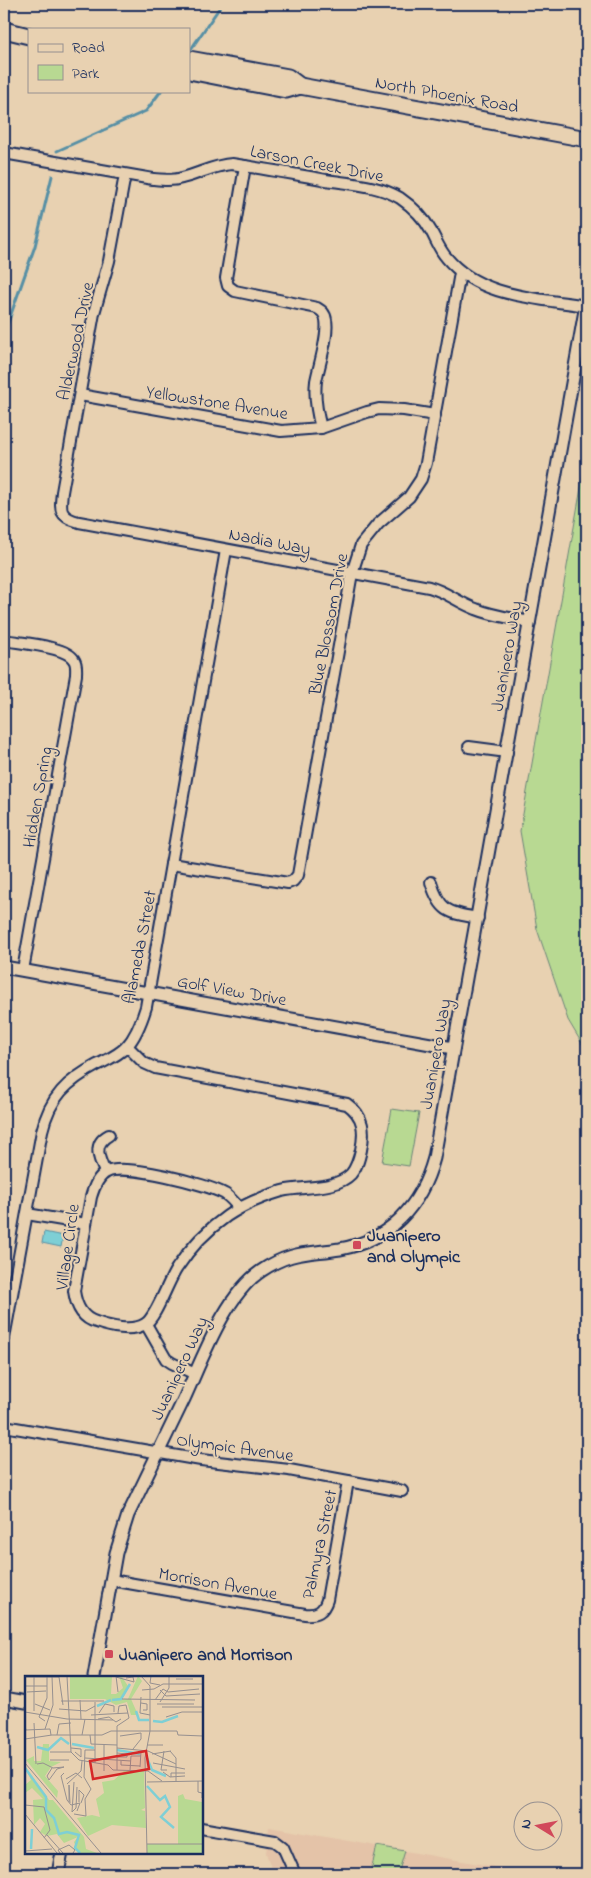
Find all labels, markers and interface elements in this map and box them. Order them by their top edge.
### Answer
legend [28,28,190,92]
text: Road [72,37,105,59]
text: Park [72,63,100,85]
street label: North Phoenix Road [373,71,520,121]
street label: Larson Creek Drive [248,139,386,191]
street label: Alderwood Drive [52,279,102,403]
street label: Yellowstone Avenue [144,380,290,428]
street label: Nadia Way [226,522,313,564]
street label: Blue Blossom Drive [303,550,357,699]
street label: Juanipero Way [485,599,530,714]
street label: Hidden Spring [17,745,62,850]
street label: Alameda Street [117,888,165,1007]
street label: Golf View Drive [175,970,289,1015]
street label: Juanipero Way [414,997,459,1112]
street label: Village Circle [50,1202,89,1293]
place label: Juanipero and Olympic [367,1224,461,1272]
marker: Juanipero and Olympic [351,1239,363,1251]
street label: Juanipero Way [145,1313,216,1425]
street label: Olympic Avenue [174,1428,296,1470]
street label: Palmyra Street [297,1487,345,1602]
street label: Morrison Avenue [156,1562,280,1608]
place label: Juanipero and Morrison [119,1643,293,1669]
marker: Juanipero and Morrison [103,1648,115,1660]
inset map [25,1676,202,1853]
north arrow [514,1800,564,1850]
text: N [516,1818,538,1830]

